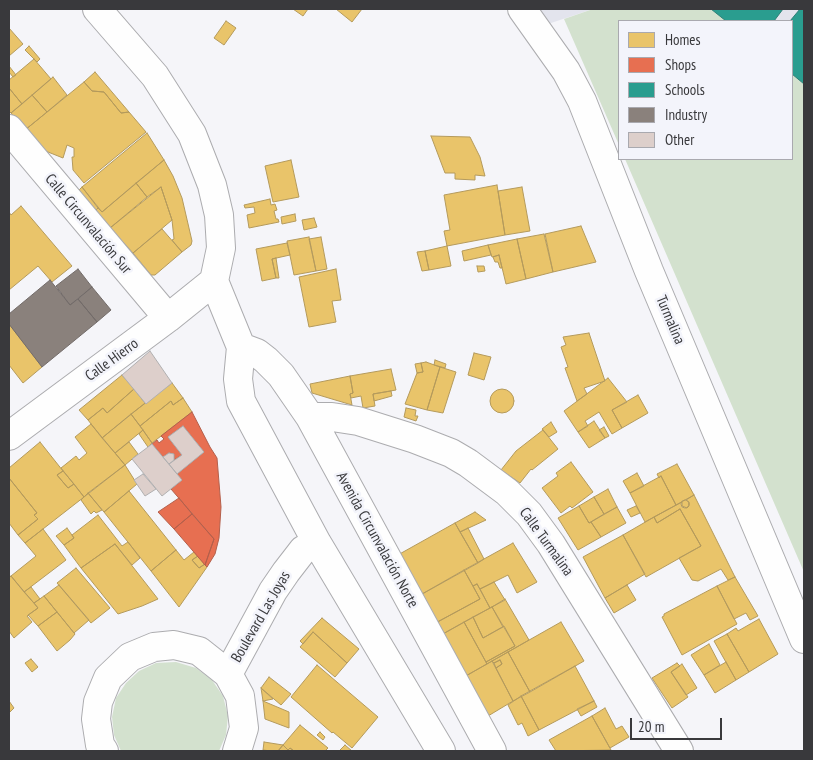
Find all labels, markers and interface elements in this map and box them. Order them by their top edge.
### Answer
legend [618,20,793,160]
text: Homes [665,30,701,49]
text: Shops [665,55,696,74]
text: Schools [665,80,705,99]
text: Industry [665,105,707,124]
text: Other [665,130,694,149]
street label: Calle Circunvalación Sur [41,170,135,278]
street label: Turmalina [652,293,688,347]
street label: Calle Hierro [82,335,142,385]
street label: Avenida Circunvalación Norte [332,469,422,611]
street label: Calle Turmalina [515,504,577,580]
street label: Boulevard Las Joyas [228,568,294,666]
scale bar [633,708,726,740]
text: 20 m [638,717,664,736]

